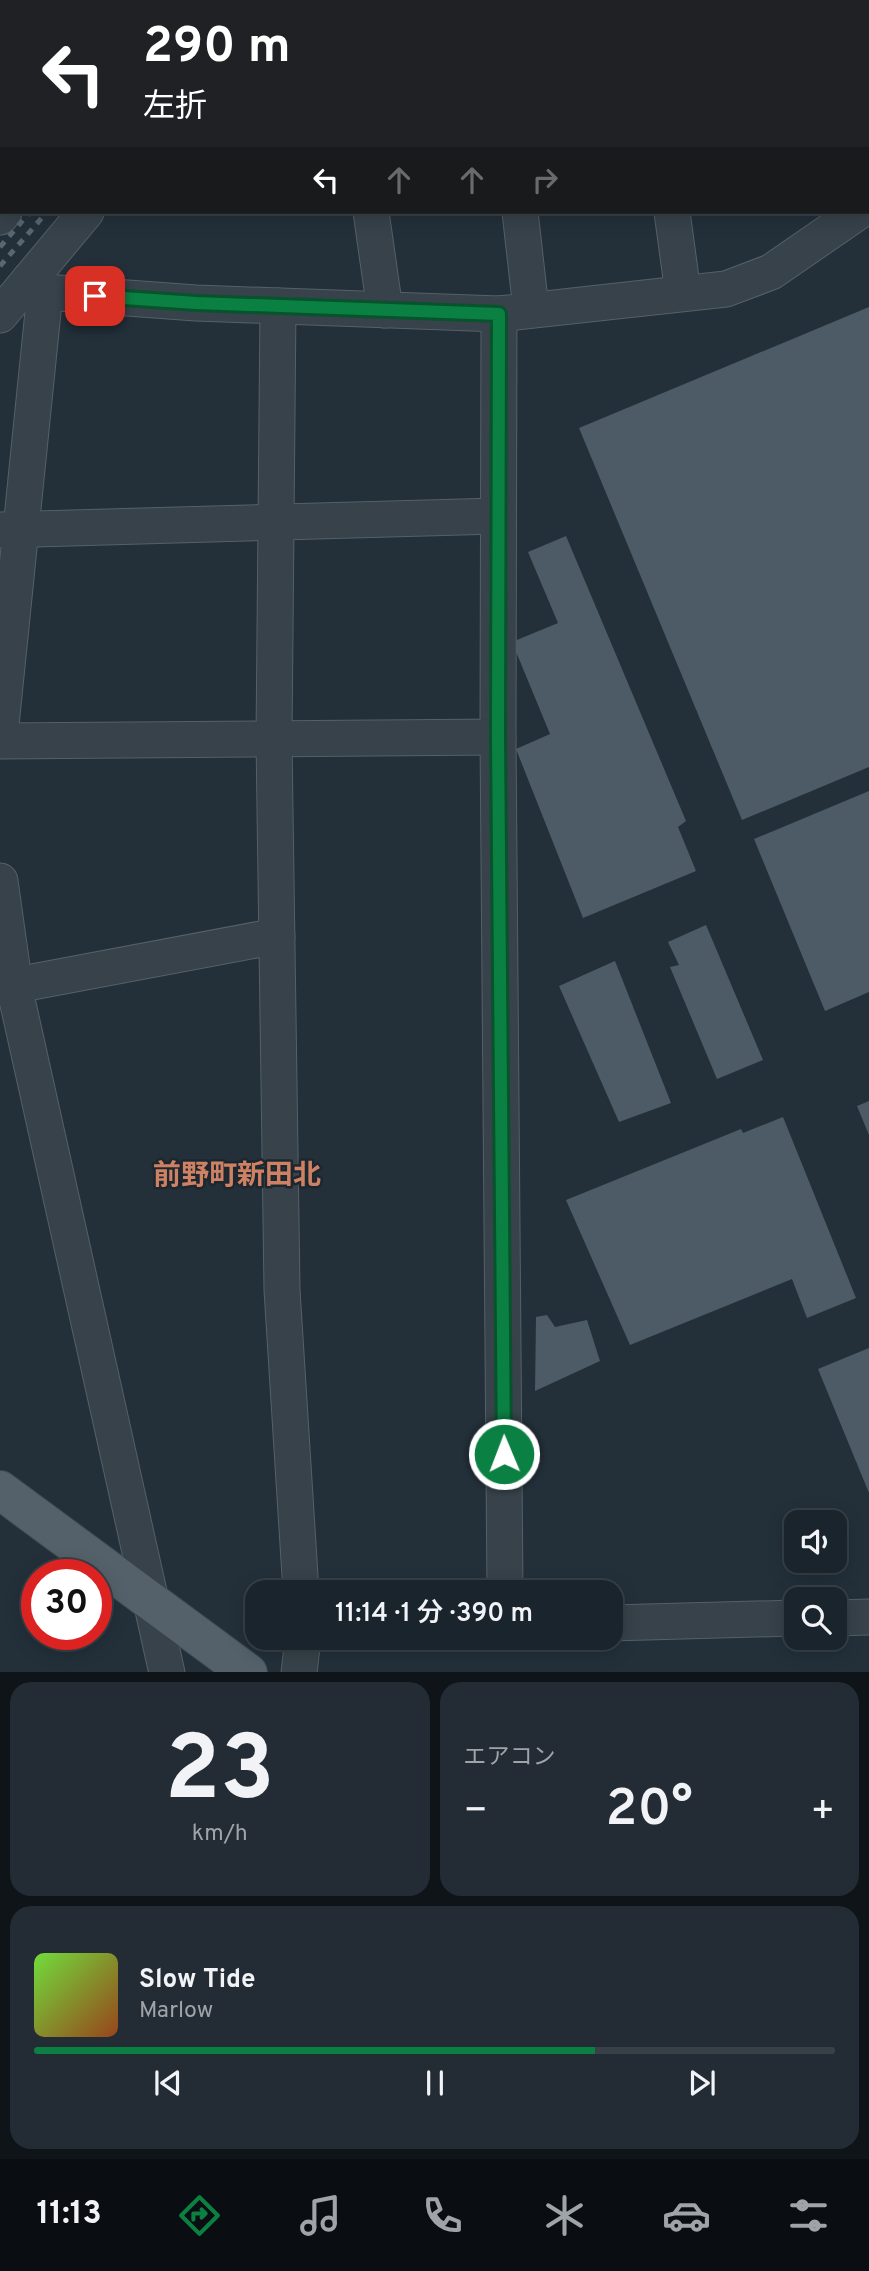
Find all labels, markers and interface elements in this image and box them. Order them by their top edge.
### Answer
text: 290 m [143,18,291,80]
icon: left [28,28,119,119]
text: 左折 [143,88,207,128]
icon: left [307,161,345,199]
icon: ahead [380,161,418,199]
icon: ahead [453,161,491,199]
icon: right [526,161,564,199]
pin [65,266,125,326]
icon: arrive [76,277,114,315]
district label: 前野町新田北 [153,1159,321,1195]
position arrow [467,1417,541,1491]
map controls [784,1510,847,1650]
button: sound [784,1510,847,1573]
speed limit sign: 30 [21,1559,112,1650]
button: search [784,1587,847,1650]
text: 11:14 · 1 分 · 390 m [335,1598,533,1631]
text: 23 [165,1717,275,1832]
text: エアコン [464,1744,556,1773]
text: 20° [606,1778,693,1844]
text: − [464,1788,488,1837]
text: + [810,1788,835,1837]
text: km/h [192,1820,248,1849]
text: Slow Tide [139,1964,256,1997]
text: Marlow [139,1997,213,2026]
icon: previous [149,2064,187,2102]
icon: pause [416,2064,454,2102]
icon: next [683,2064,721,2102]
icon: directions [175,2191,224,2240]
icon: music [296,2191,345,2240]
icon: phone [418,2191,467,2240]
icon: climate [540,2191,589,2240]
icon: car [662,2191,711,2240]
icon: filters [784,2191,833,2240]
text: 11:13 [36,2195,102,2235]

